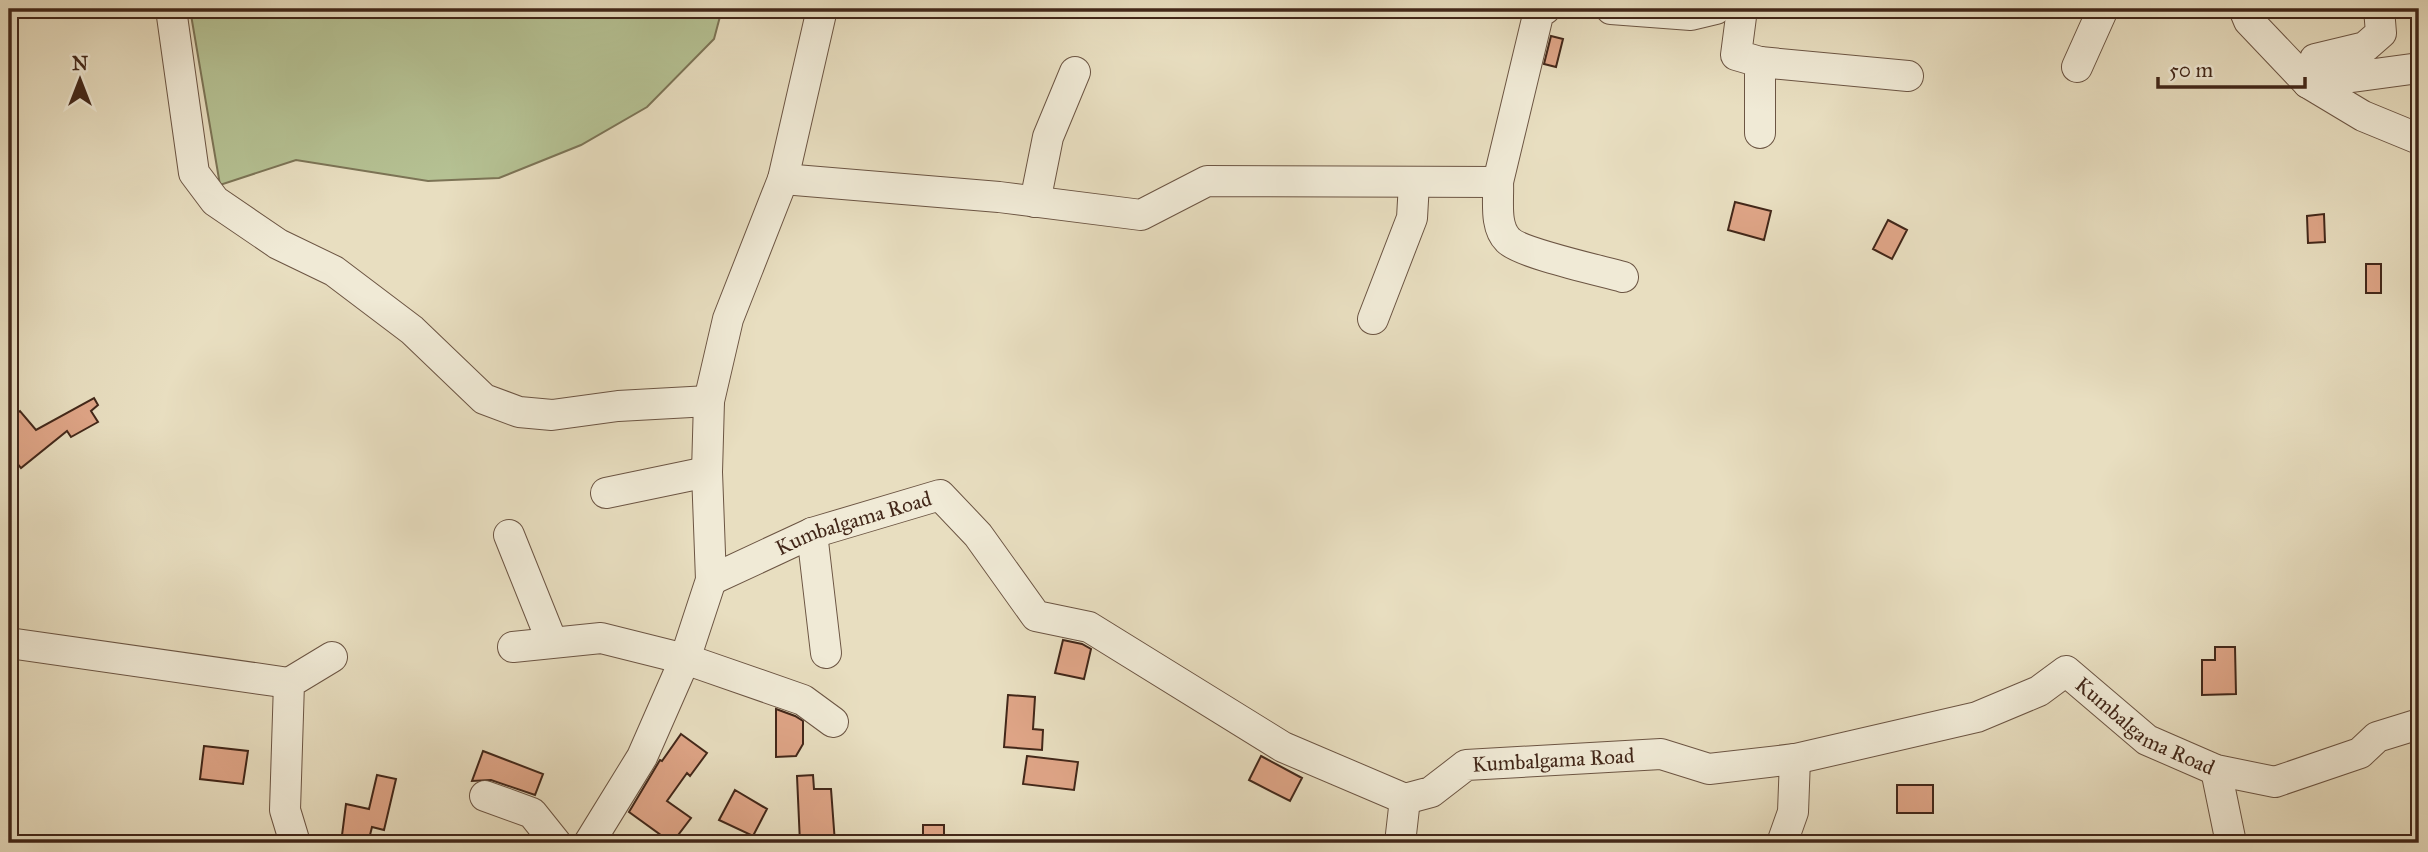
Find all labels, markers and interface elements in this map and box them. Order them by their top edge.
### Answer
north arrow [46,46,116,116]
scale bar [2158,46,2306,90]
text: N [72,52,88,75]
text: 50 m [2169,57,2214,83]
street label: Kumbalgama Road [771,485,935,561]
street label: Kumbalgama Road [2070,672,2219,781]
street label: Kumbalgama Road [1471,743,1635,778]

